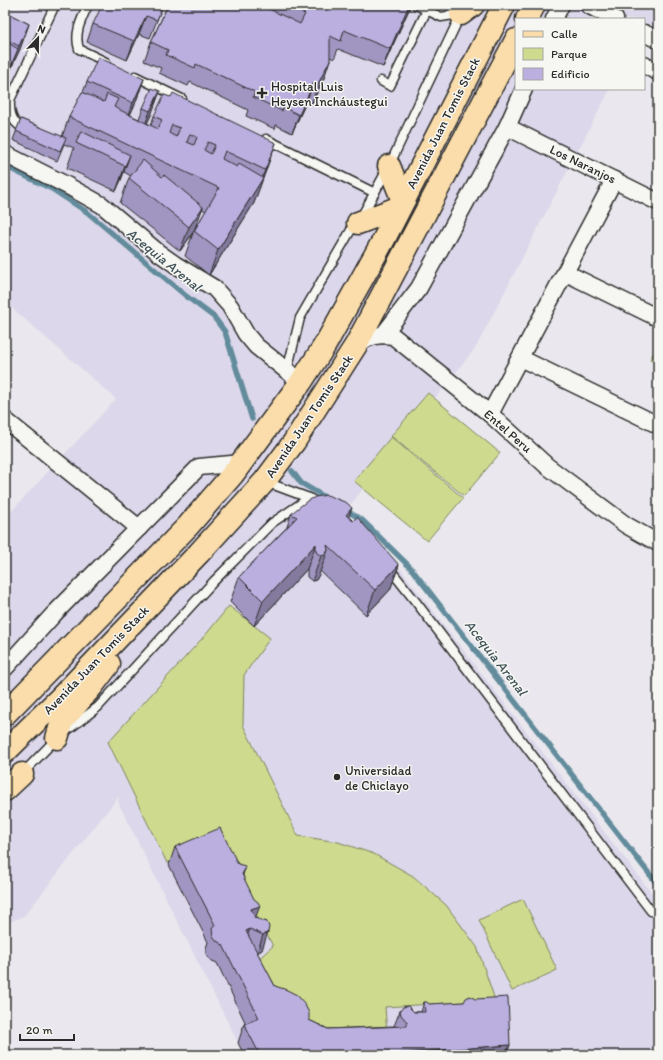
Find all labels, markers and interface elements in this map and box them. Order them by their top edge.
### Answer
north arrow [18,18,58,58]
legend [515,18,645,90]
text: N [36,22,47,37]
text: Calle [551,27,578,41]
text: Parque [551,47,587,61]
street label: Avenida Juan Tomis Stack [403,55,483,191]
text: Edificio [551,67,590,81]
place label: Hospital Luis Heysen Incháustegui [271,79,388,109]
marker: Hospital Luis Heysen Incháustegui [256,87,268,99]
street label: Los Naranjos [547,142,619,187]
water label: Acequia Arenal [123,225,206,296]
street label: Avenida Juan Tomis Stack [262,351,356,480]
street label: Entel Peru [481,406,535,456]
street label: Avenida Juan Tomis Stack [40,602,152,717]
water label: Acequia Arenal [461,617,531,700]
place label: Universidad de Chiclayo [345,763,412,793]
marker: Universidad de Chiclayo [332,772,342,782]
scale bar [20,1016,74,1042]
text: 20 m [26,1023,53,1037]

